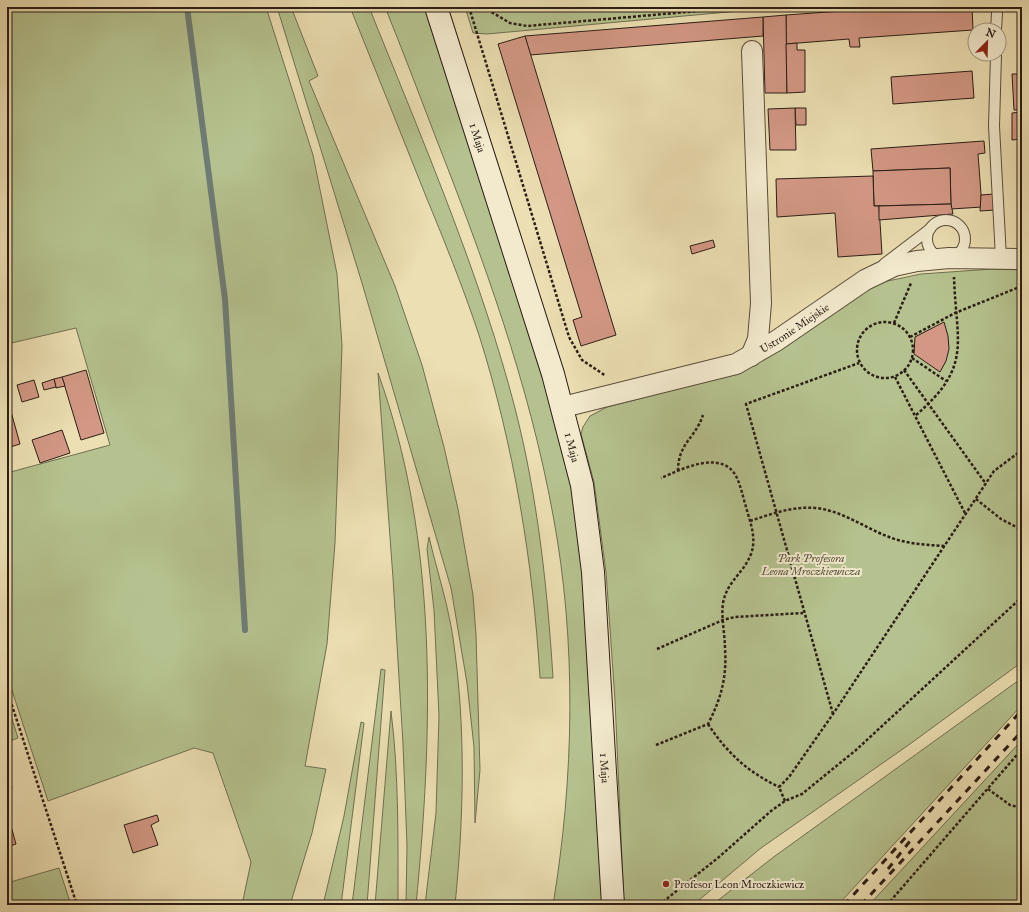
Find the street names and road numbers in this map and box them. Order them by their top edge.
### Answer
street label: 1 Maja [467,121,488,154]
street label: Ustronie Miejskie [758,300,832,355]
street label: 1 Maja [562,431,582,464]
street label: 1 Maja [597,753,612,784]

